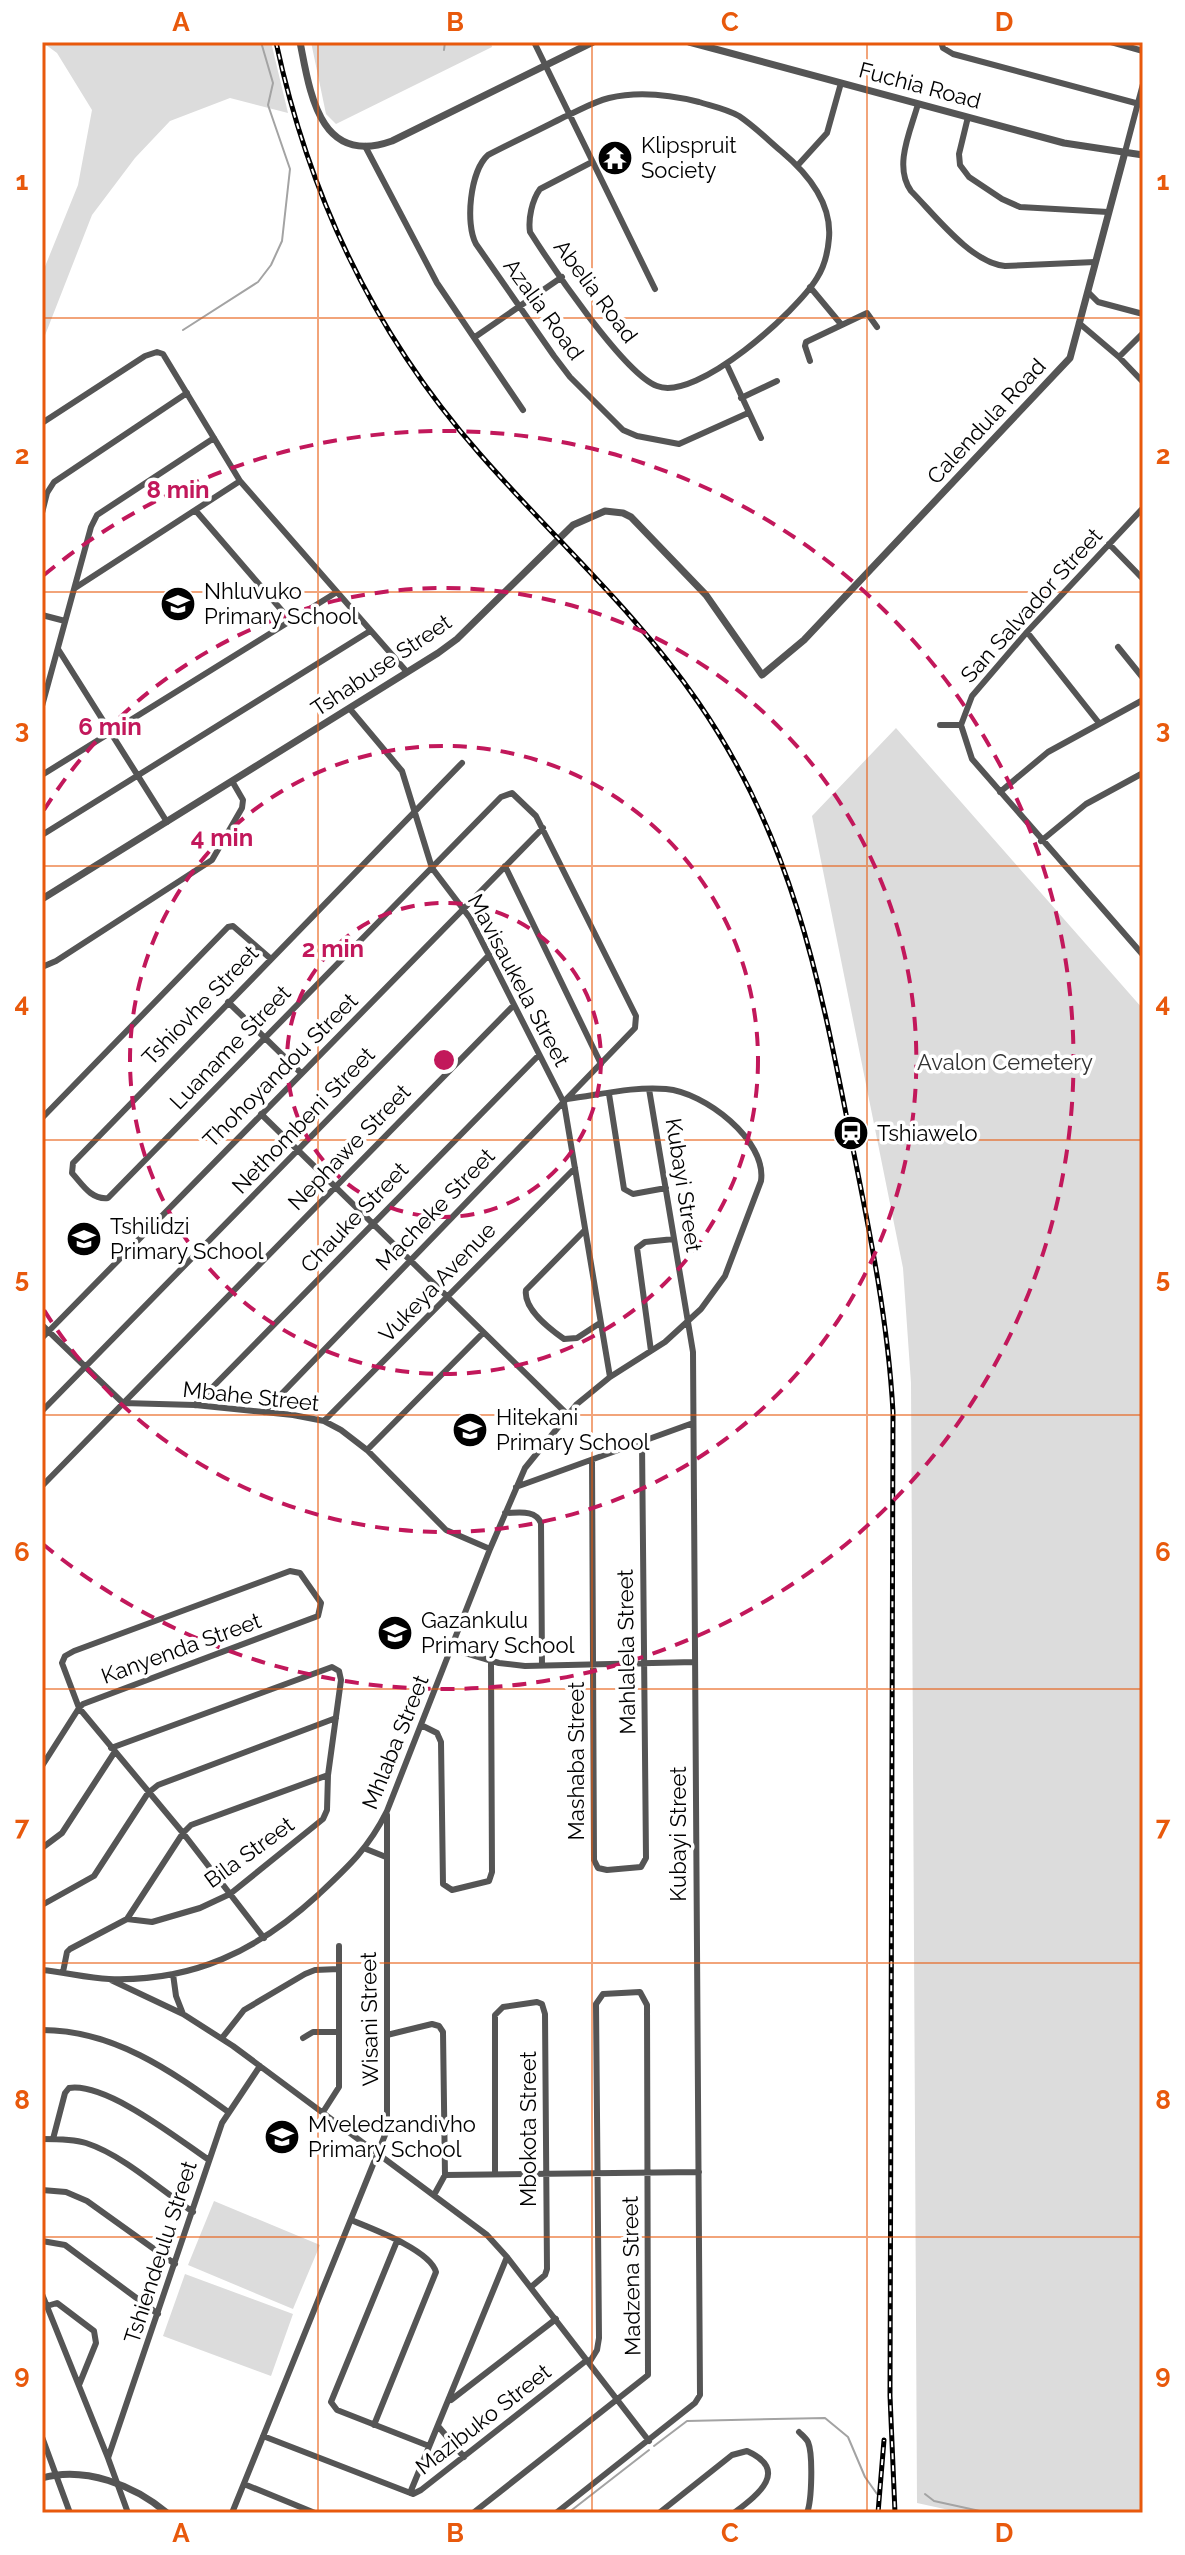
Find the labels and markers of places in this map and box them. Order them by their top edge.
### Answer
place label: Klipspruit Society [641,132,737,183]
temple icon: Klipspruit Society [596,139,634,177]
place label: Nhluvuko Primary School [204,578,358,629]
school or university icon: Nhluvuko Primary School [159,585,197,623]
centre of rings [430,1046,458,1074]
station icon: Tshiawelo [832,1114,870,1152]
place label: Tshiawelo [877,1120,978,1146]
place label: Tshilidzi Primary School [110,1213,264,1264]
school or university icon: Tshilidzi Primary School [65,1220,103,1258]
place label: Hitekani Primary School [496,1404,650,1455]
school or university icon: Hitekani Primary School [451,1411,489,1449]
place label: Gazankulu Primary School [421,1607,575,1658]
school or university icon: Gazankulu Primary School [376,1614,414,1652]
place label: Mveledzandivho Primary School [308,2111,476,2162]
school or university icon: Mveledzandivho Primary School [263,2118,301,2156]

